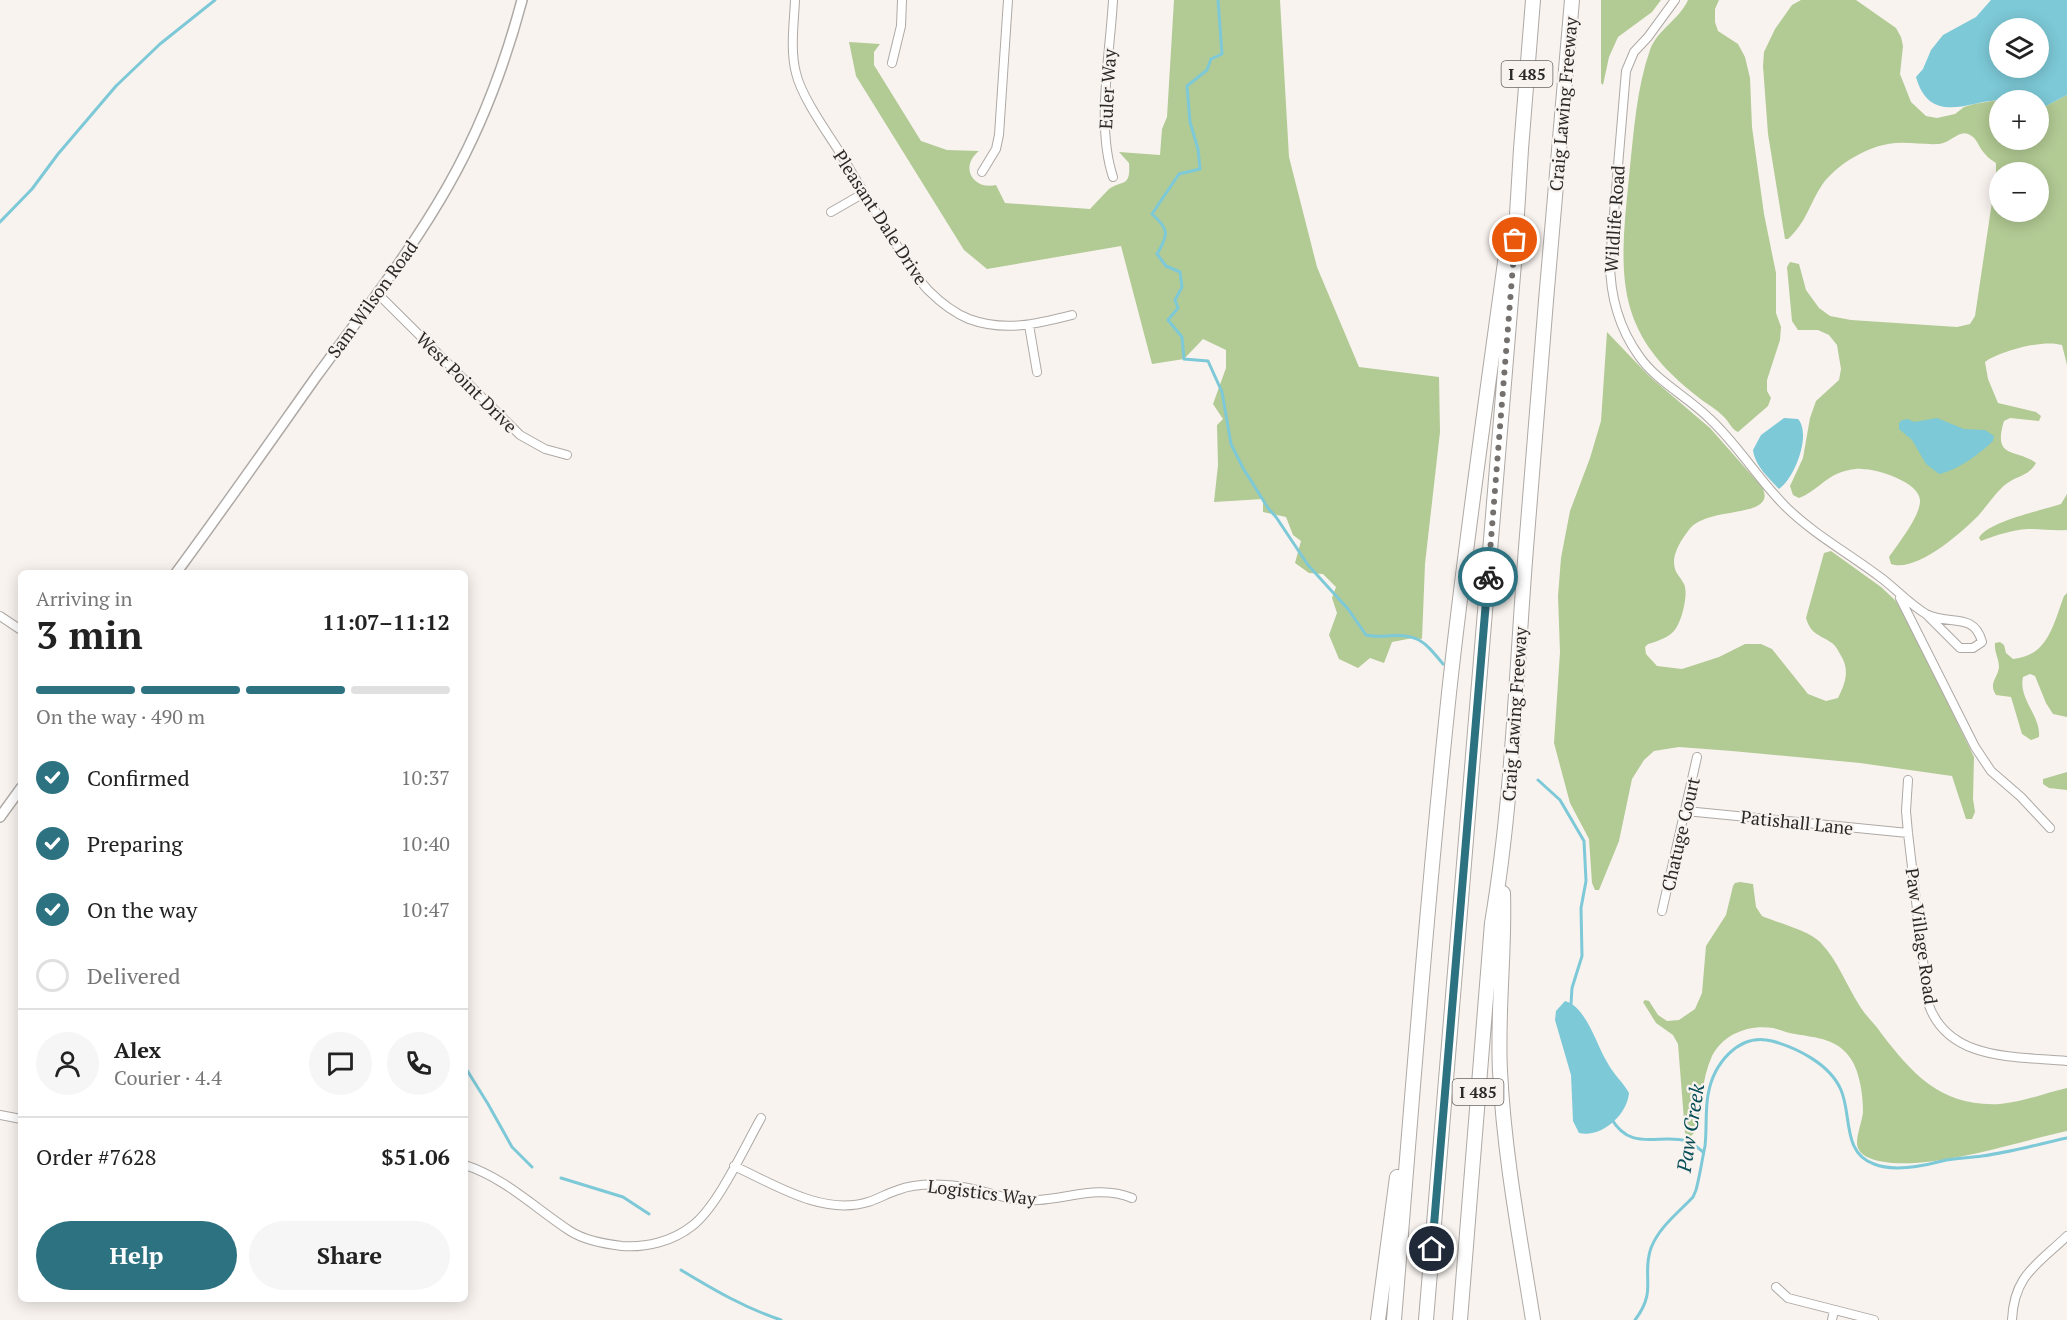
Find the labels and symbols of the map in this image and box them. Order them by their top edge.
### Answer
street label: Craig Lawing Freeway [1543,15,1583,192]
street label: Euler Way [1093,47,1121,130]
road number: I 485 [1502,61,1552,87]
street label: Pleasant Dale Drive [828,145,934,289]
street label: Wildlife Road [1598,164,1630,274]
pin [1489,214,1540,265]
street label: Sam Wilson Road [321,236,423,362]
street label: West Point Drive [411,326,523,438]
courier [1458,547,1518,607]
street label: Craig Lawing Freeway [1496,625,1532,802]
street label: Chatuge Court [1655,774,1705,893]
street label: Patishall Lane [1739,804,1855,840]
street label: Paw Village Road [1901,866,1943,1006]
road number: I 485 [1452,1079,1504,1105]
water label: Paw Creek [1670,1082,1710,1175]
street label: Logistics Way [926,1173,1038,1211]
pin [1406,1223,1457,1274]

